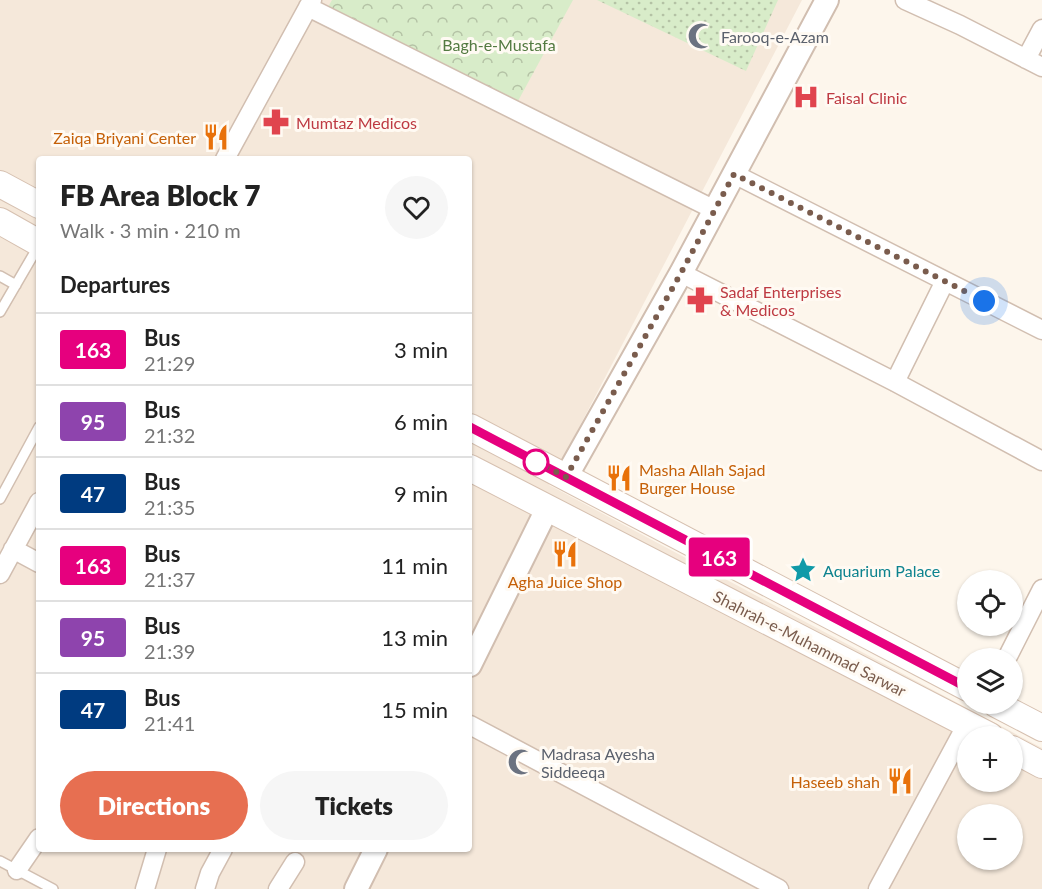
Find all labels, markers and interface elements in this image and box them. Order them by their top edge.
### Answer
mosque icon: Farooq-e-Azam [686,21,716,51]
place label: Farooq-e-Azam [721,27,829,46]
park label: Bagh-e-Mustafa [442,35,556,54]
hospital icon: Faisal Clinic [791,82,821,112]
place label: Faisal Clinic [826,88,908,107]
pharmacy icon: Mumtaz Medicos [261,107,291,137]
place label: Mumtaz Medicos [296,113,417,132]
restaurant icon: Zaiqa Briyani Center [201,122,231,152]
place label: Zaiqa Briyani Center [53,128,196,147]
button: heart [385,176,448,239]
text: FB Area Block 7 [60,178,261,212]
text: Walk · 3 min · 210 m [60,218,241,242]
text: Departures [60,271,170,298]
place label: Sadaf Enterprises & Medicos [720,282,842,319]
pharmacy icon: Sadaf Enterprises & Medicos [685,285,715,315]
your location [969,286,999,316]
text: Bus [144,324,180,351]
text: 3 min [394,336,448,363]
text: 163 [75,337,111,362]
text: 21:29 [144,351,195,375]
text: Bus [144,396,180,423]
text: 6 min [394,408,448,435]
text: 95 [81,409,105,434]
text: 21:32 [144,423,195,447]
unlabelled marker [523,449,549,475]
place label: Masha Allah Sajad Burger House [639,460,766,497]
restaurant icon: Masha Allah Sajad Burger House [604,463,634,493]
text: Bus [144,468,180,495]
text: 9 min [394,480,448,507]
text: 47 [81,481,105,506]
text: 21:35 [144,495,195,519]
line badge: 163 [684,538,754,576]
restaurant icon: Agha Juice Shop [550,539,580,569]
text: Bus [144,540,180,567]
text: 163 [701,545,737,570]
text: 11 min [381,552,448,579]
text: 163 [75,553,111,578]
place icon: Aquarium Palace [788,555,818,585]
place label: Aquarium Palace [823,561,940,580]
text: 21:37 [144,567,195,591]
map controls [957,570,1023,870]
button: locate [957,570,1023,636]
place label: Agha Juice Shop [508,572,622,591]
street label: Shahrah-e-Muhammad Sarwar [710,586,910,700]
text: Bus [144,612,180,639]
text: 13 min [381,624,448,651]
text: 95 [81,625,105,650]
text: 21:39 [144,639,195,663]
button: layers [957,648,1023,714]
text: Bus [144,684,180,711]
text: 15 min [381,696,448,723]
text: 47 [81,697,105,722]
text: 21:41 [144,711,195,735]
button: + [957,726,1023,792]
place label: Madrasa Ayesha Siddeeqa [541,744,655,781]
mosque icon: Madrasa Ayesha Siddeeqa [506,747,536,777]
restaurant icon: Haseeb shah [885,766,915,796]
button: Directions [60,771,248,840]
button: Tickets [260,771,448,840]
place label: Haseeb shah [790,772,880,791]
button: − [957,804,1023,870]

